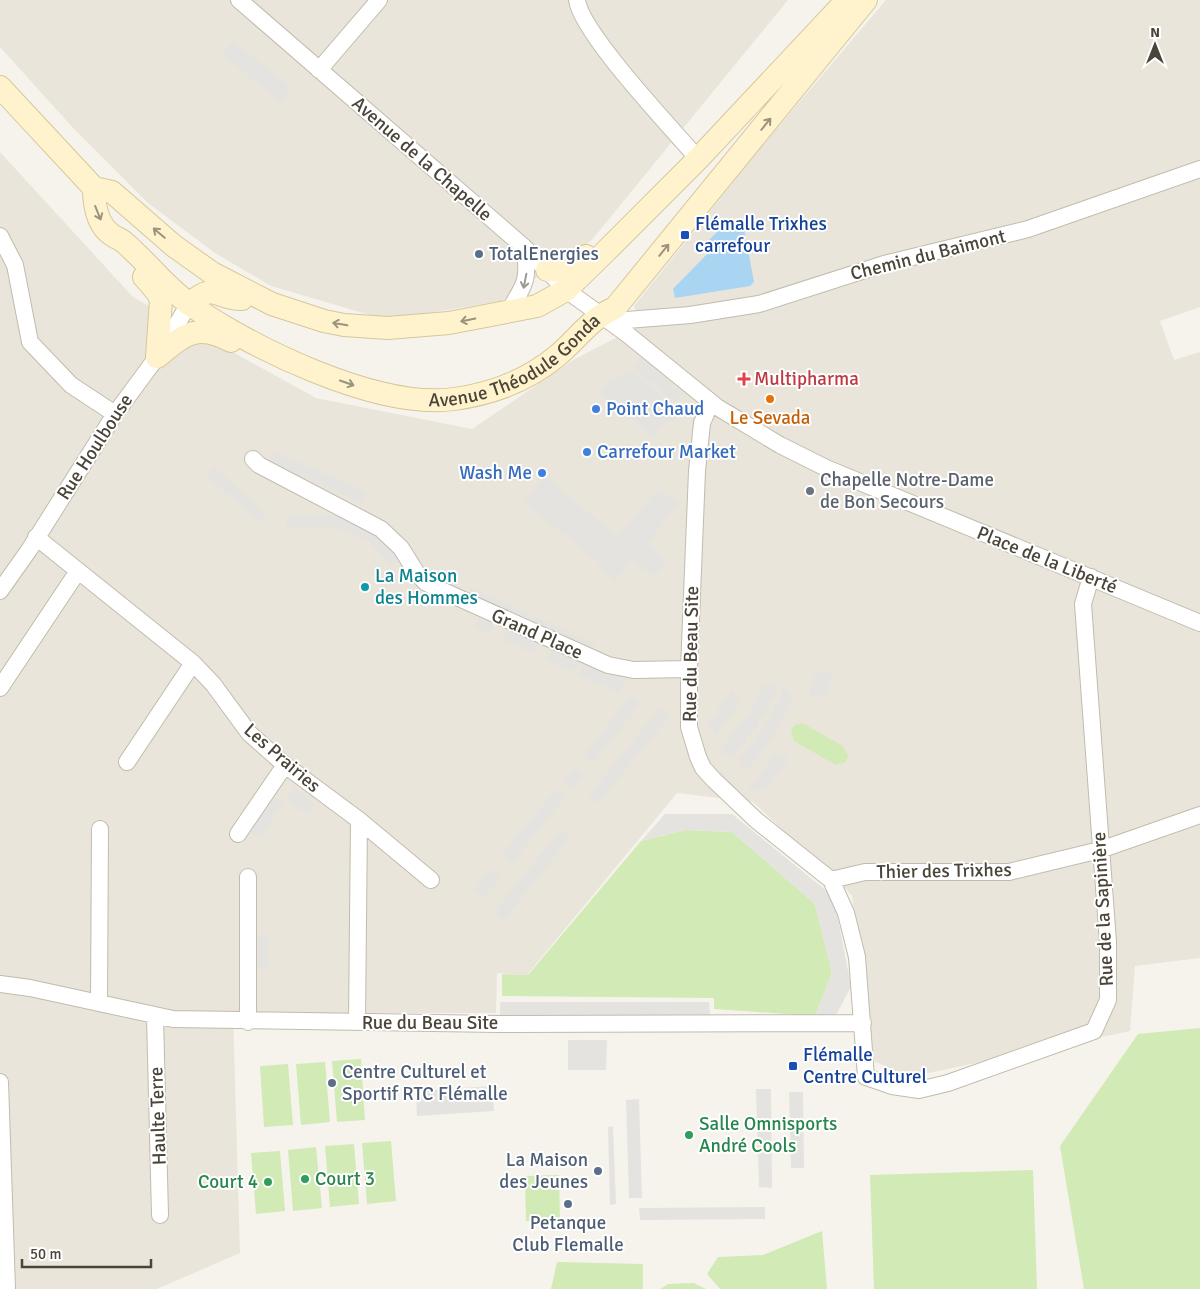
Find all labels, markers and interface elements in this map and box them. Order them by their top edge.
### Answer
north arrow [1130,20,1180,70]
text: N [1150,24,1160,41]
street label: Avenue de la Chapelle [347,92,497,226]
one-way arrow [761,118,772,131]
one-way arrow [93,205,103,220]
place label: Flémalle Trixhes carrefour [695,212,827,258]
street label: Chemin du Baimont [848,224,1008,286]
one-way arrow [153,228,166,239]
marker: Flémalle Trixhes carrefour [679,229,691,241]
place label: TotalEnergies [489,242,599,266]
one-way arrow [659,244,670,257]
marker: TotalEnergies [473,248,485,260]
one-way arrow [519,272,529,288]
street label: Avenue Théodule Gonda [428,308,605,412]
one-way arrow [461,315,477,325]
one-way arrow [332,319,348,329]
place label: Multipharma [754,367,859,391]
marker: Multipharma [738,373,750,385]
one-way arrow [338,379,354,388]
street label: Rue Houlbouse [52,389,138,505]
marker: Le Sevada [764,393,776,405]
place label: Point Chaud [606,397,704,421]
marker: Point Chaud [590,403,602,415]
place label: Le Sevada [730,406,810,430]
place label: Carrefour Market [597,440,736,464]
marker: Carrefour Market [581,446,593,458]
place label: Wash Me [459,461,532,485]
marker: Wash Me [536,467,548,479]
place label: Chapelle Notre-Dame de Bon Secours [820,468,994,514]
marker: Chapelle Notre-Dame de Bon Secours [804,485,816,497]
street label: Place de la Liberté [973,521,1121,599]
place label: La Maison des Hommes [375,564,478,610]
marker: La Maison des Hommes [359,581,371,593]
street label: Rue du Beau Site [678,586,704,722]
street label: Grand Place [488,603,586,665]
street label: Les Prairies [239,718,325,798]
street label: Rue de la Sapinière [1087,831,1119,987]
street label: Thier des Trixhes [876,858,1012,884]
street label: Rue du Beau Site [362,1011,498,1035]
place label: Flémalle Centre Culturel [803,1043,927,1089]
place label: Centre Culturel et Sportif RTC Flémalle [342,1060,508,1106]
marker: Flémalle Centre Culturel [787,1060,799,1072]
street label: Haulte Terre [144,1066,172,1166]
marker: Centre Culturel et Sportif RTC Flémalle [326,1077,338,1089]
place label: Salle Omnisports André Cools [699,1112,837,1158]
marker: Salle Omnisports André Cools [683,1129,695,1141]
place label: La Maison des Jeunes [499,1148,588,1194]
marker: La Maison des Jeunes [592,1165,604,1177]
place label: Court 3 [315,1167,375,1191]
place label: Court 4 [198,1170,258,1194]
marker: Court 3 [299,1173,311,1185]
marker: Court 4 [262,1176,274,1188]
marker: Petanque Club Flemalle [562,1198,574,1210]
place label: Petanque Club Flemalle [512,1211,624,1257]
scale bar [22,1236,151,1268]
text: 50 m [30,1245,61,1263]

